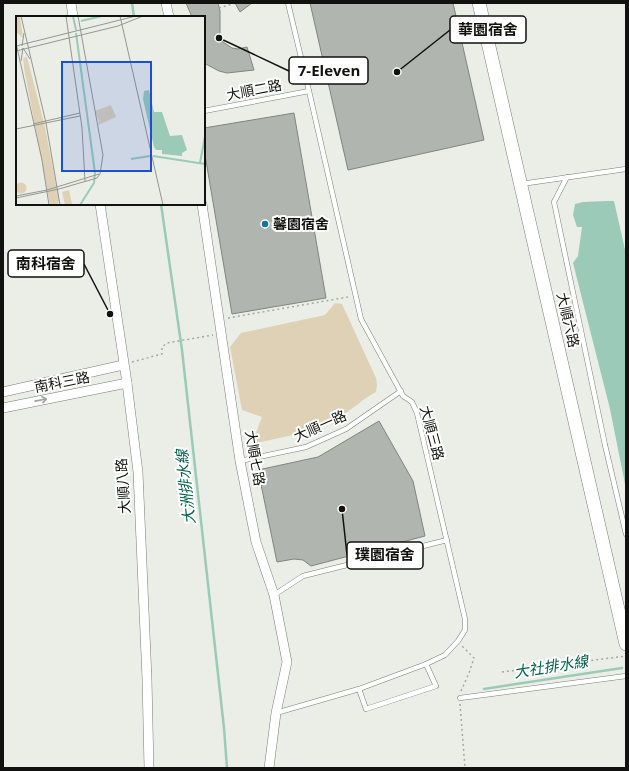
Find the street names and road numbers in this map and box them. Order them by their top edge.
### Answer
street label: 大順二路 [225,75,283,104]
street label: 大順六路 [553,290,584,349]
street label: 南科三路 [33,367,91,396]
street label: 大順三路 [416,403,449,462]
street label: 大順一路 [290,405,349,446]
street label: 大順七路 [241,429,270,487]
street label: 大順八路 [111,457,134,515]

